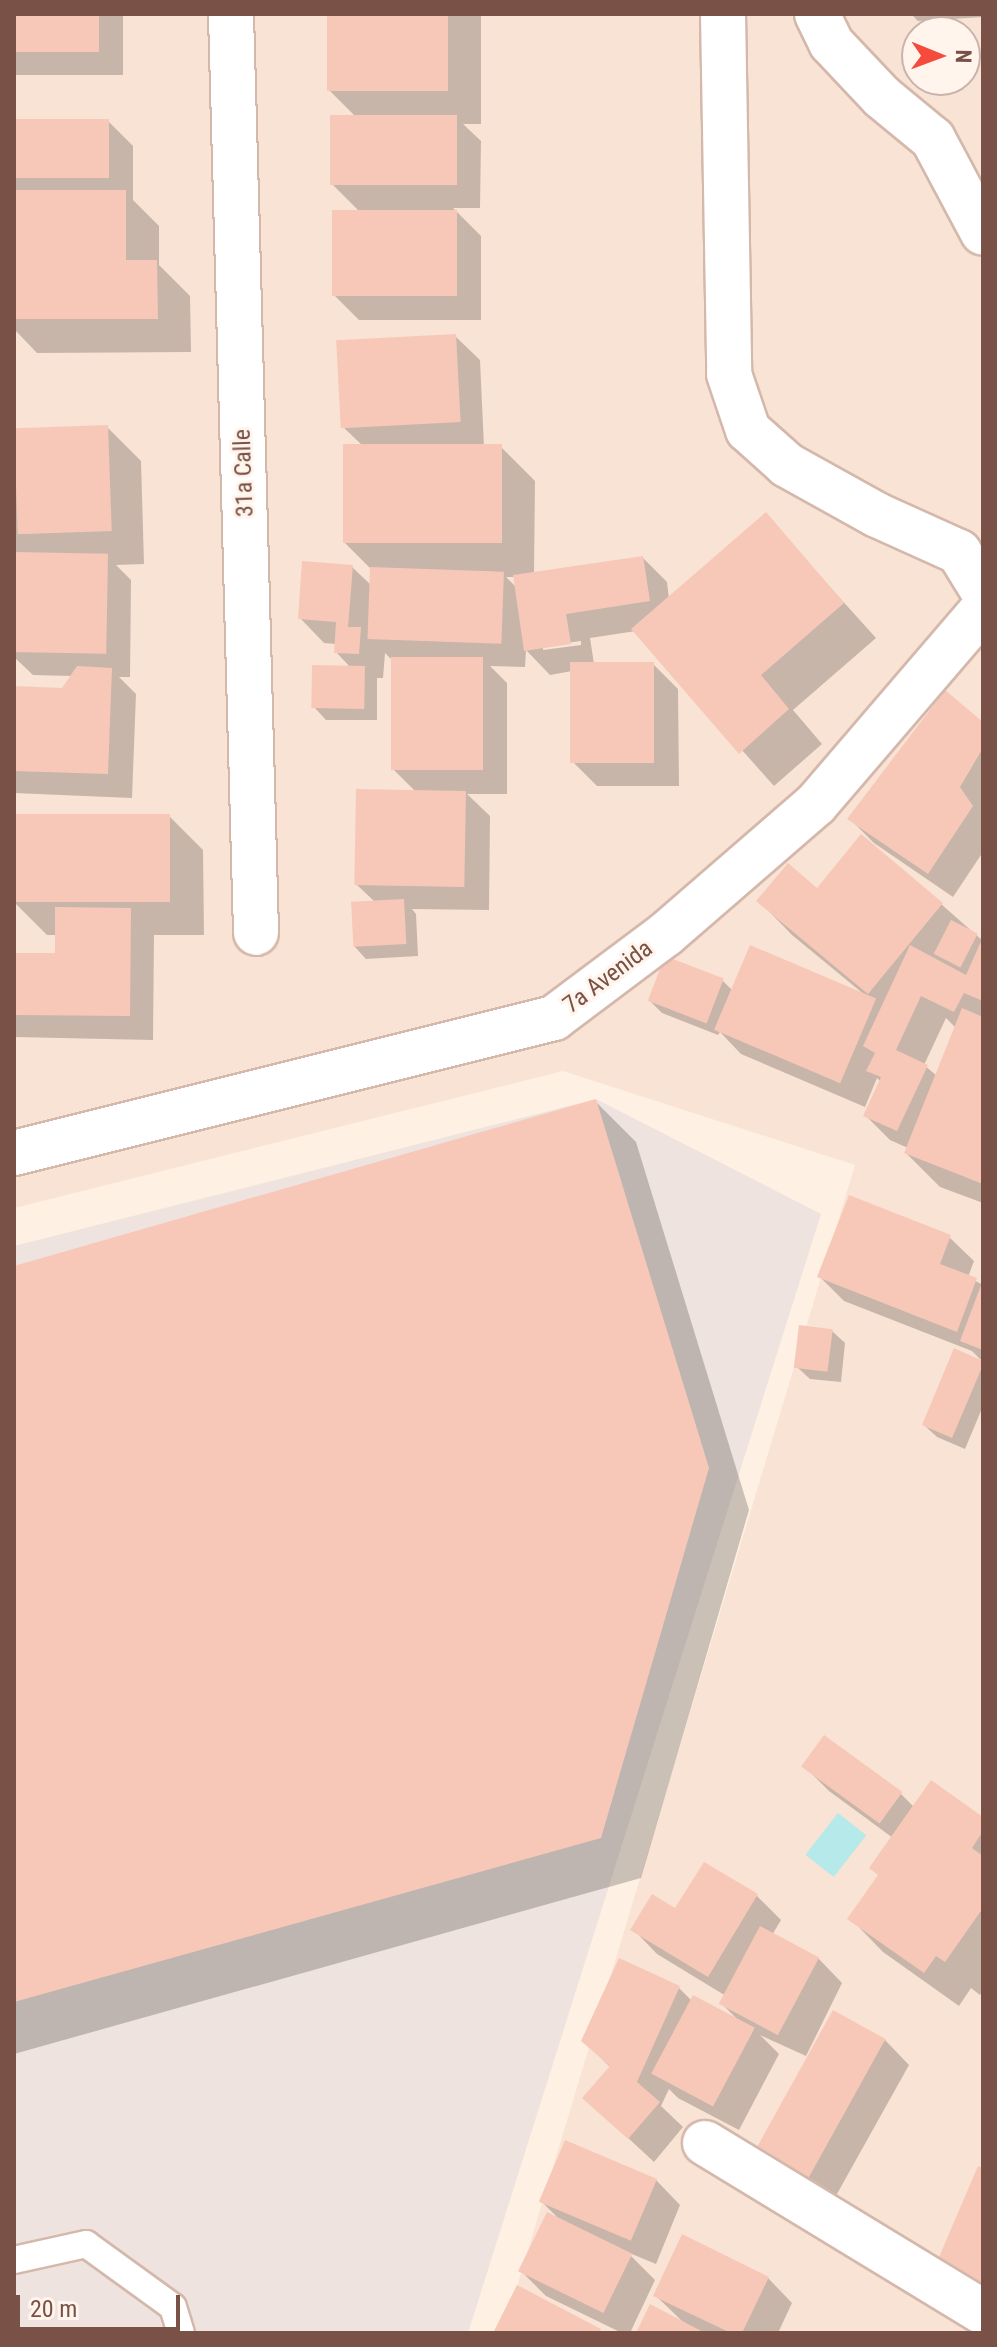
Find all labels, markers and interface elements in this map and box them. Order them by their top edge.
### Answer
north arrow [901,16,981,96]
text: N [951,49,976,63]
street label: 31a Calle [228,428,260,518]
street label: 7a Avenida [558,934,658,1020]
scale bar [20,2279,184,2329]
text: 20 m [30,2295,77,2323]

